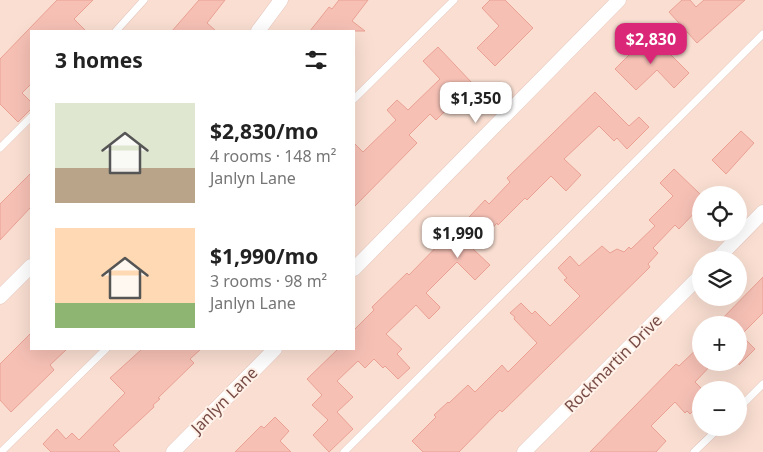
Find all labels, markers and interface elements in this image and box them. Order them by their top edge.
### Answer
pin: $2,830 [610,22,692,65]
text: $2,830 [626,28,676,50]
text: 3 homes [55,46,143,74]
icon: filters [302,46,330,74]
pin: $1,350 [435,82,517,124]
text: $1,350 [451,87,501,109]
text: $2,830/mo [210,117,318,145]
icon: home [95,123,155,183]
text: 4 rooms · 148 m² [210,145,336,167]
text: Janlyn Lane [210,167,296,189]
map controls [692,186,747,436]
button: locate [692,186,747,241]
pin: $1,990 [417,216,499,259]
text: $1,990 [433,222,483,244]
text: $1,990/mo [210,242,318,270]
icon: home [95,248,155,308]
button: layers [692,251,747,306]
text: 3 rooms · 98 m² [210,270,327,292]
text: Janlyn Lane [210,292,296,314]
street label: Rockmartin Drive [559,309,667,417]
button: + [692,316,747,371]
street label: Janlyn Lane [184,362,262,440]
button: − [692,381,747,436]

